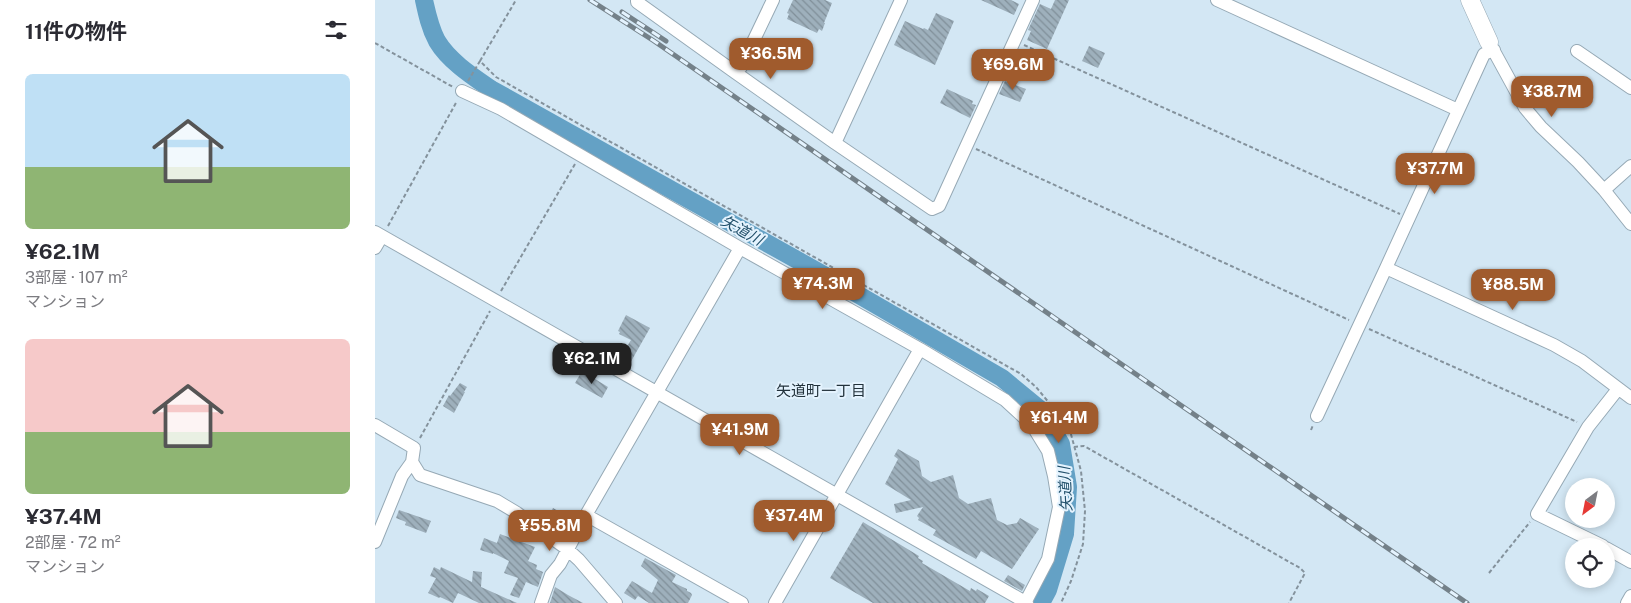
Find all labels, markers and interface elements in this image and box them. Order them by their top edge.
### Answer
icon: filters [322,16,350,44]
text: 11件の物件 [25,19,127,44]
pin: ¥36.5M [730,38,812,80]
text: ¥36.5M [740,44,802,63]
pin: ¥69.6M [972,48,1054,91]
text: ¥69.6M [982,55,1044,74]
pin: ¥38.7M [1511,76,1593,118]
text: ¥38.7M [1522,82,1582,101]
icon: home [143,106,233,196]
pin: ¥37.7M [1394,152,1476,195]
text: ¥37.7M [1407,159,1463,178]
water label: 矢道川 [718,212,768,249]
text: ¥62.1M [25,239,100,264]
text: 3部屋 · 107 m² [25,268,128,287]
pin: ¥74.3M [782,268,864,310]
pin: ¥88.5M [1472,268,1554,311]
text: ¥74.3M [793,274,853,293]
text: ¥88.5M [1482,275,1544,294]
text: マンション [25,292,105,311]
pin: ¥62.1M [551,342,633,385]
text: ¥62.1M [563,349,621,368]
icon: home [143,371,233,461]
district label: 矢道町一丁目 [776,382,866,399]
pin: ¥61.4M [1018,402,1100,444]
text: ¥61.4M [1030,408,1088,427]
pin: ¥41.9M [699,414,781,456]
text: ¥41.9M [711,420,769,439]
water label: 矢道川 [1055,464,1075,512]
north arrow [1565,478,1615,528]
map controls [1565,478,1615,588]
pin: ¥37.4M [753,500,835,542]
text: ¥37.4M [25,504,102,529]
text: ¥37.4M [765,506,823,525]
pin: ¥55.8M [509,510,591,552]
text: ¥55.8M [519,516,581,535]
text: 2部屋 · 72 m² [25,533,121,552]
button: locate [1565,538,1615,588]
text: マンション [25,557,105,576]

